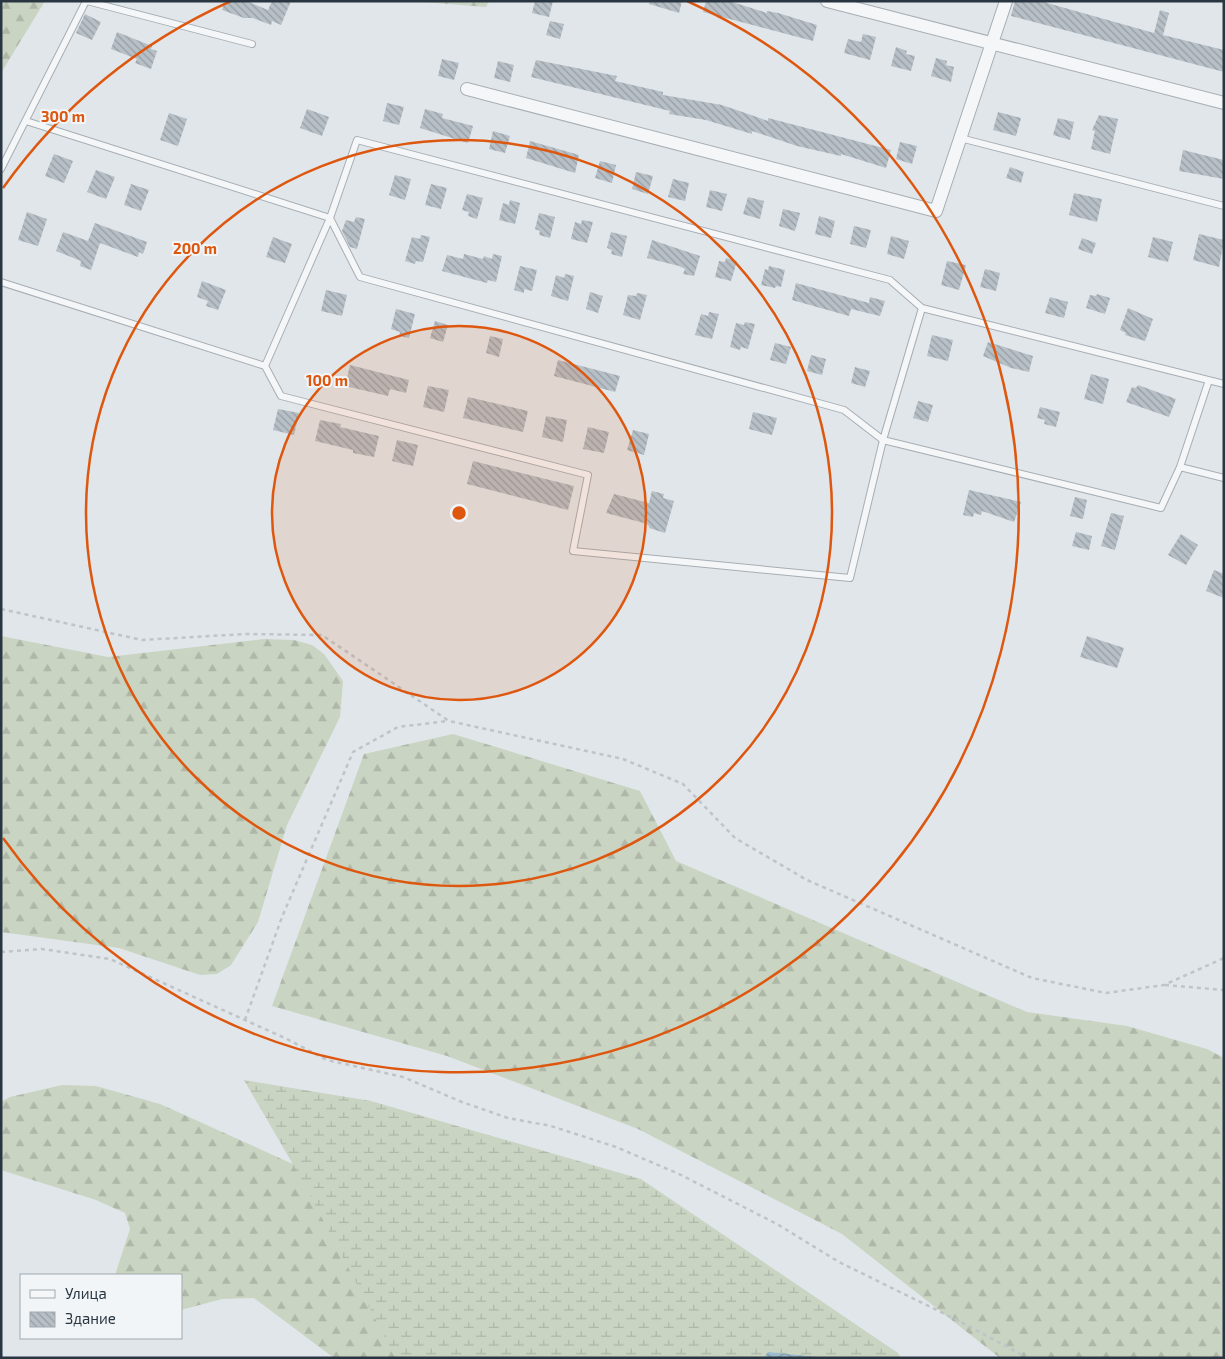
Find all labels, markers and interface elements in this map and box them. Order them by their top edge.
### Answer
text: 300 m [41,107,85,125]
text: 200 m [173,239,217,257]
text: 100 m [306,371,348,389]
centre of rings [450,504,468,522]
legend [20,1274,182,1339]
text: Улица [65,1284,107,1302]
text: Здание [65,1309,116,1327]

